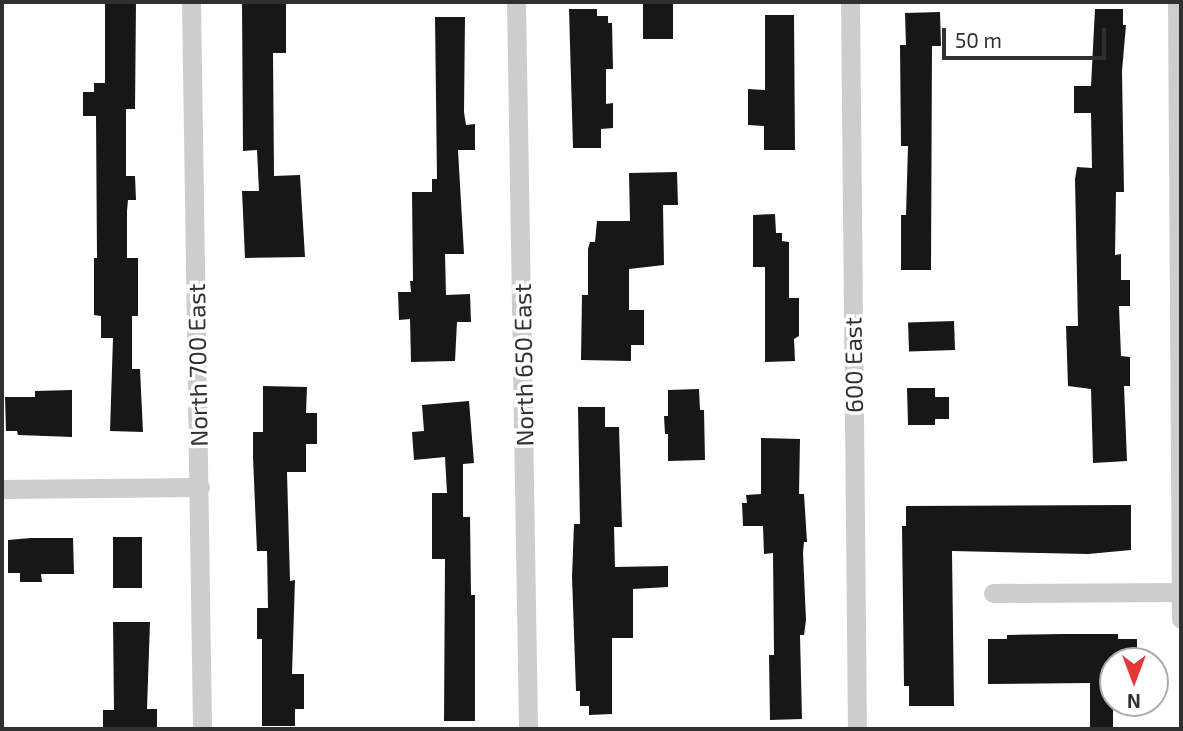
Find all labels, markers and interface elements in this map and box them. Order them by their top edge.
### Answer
scale bar [945,14,1110,58]
text: 50 m [955,27,1002,52]
street label: North 700 East [181,283,213,447]
street label: North 650 East [507,283,539,447]
street label: 600 East [838,317,868,413]
north arrow [1099,647,1169,717]
text: N [1127,690,1141,713]

